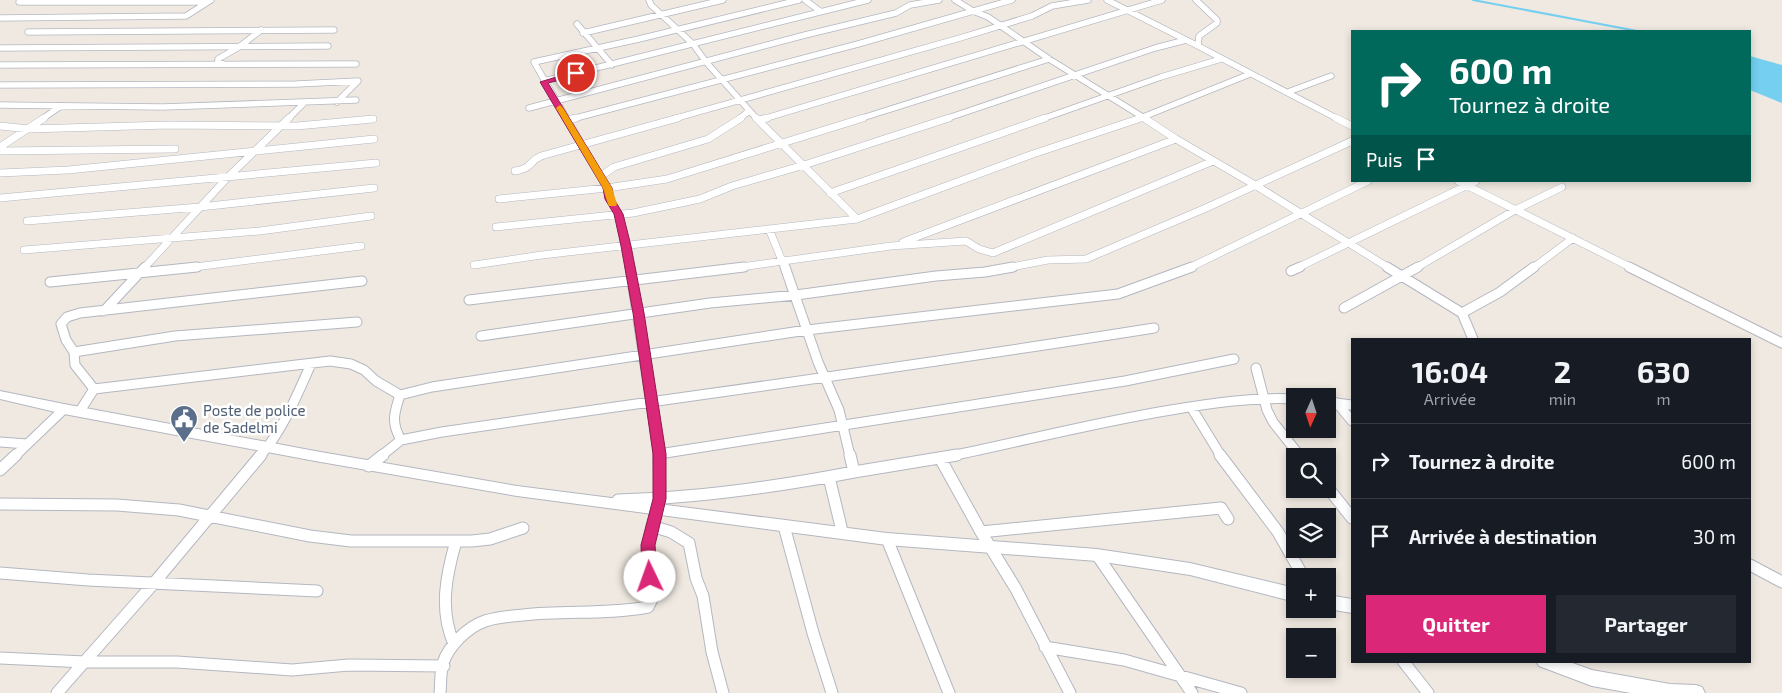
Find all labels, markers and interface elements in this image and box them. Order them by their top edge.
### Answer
text: 600 m [1449,49,1552,91]
icon: right [1366,50,1431,115]
pin [555,52,597,94]
icon: arrive [562,59,590,87]
text: Tournez à droite [1449,91,1610,117]
icon: arrive [1412,145,1440,173]
text: Puis [1366,148,1402,171]
text: 16:04 [1412,353,1488,389]
text: 2 [1554,353,1571,389]
text: 630 [1637,353,1690,389]
north arrow [1286,388,1336,438]
map controls [1286,388,1336,678]
text: Arrivée [1424,389,1476,408]
text: min [1549,389,1576,408]
text: m [1656,389,1671,408]
place label: Poste de police de Sadelmi [203,401,306,436]
public building icon: Poste de police de Sadelmi [169,404,199,443]
icon: right [1366,447,1394,475]
button: search [1286,448,1336,498]
text: Tournez à droite [1409,450,1555,473]
text: 600 m [1681,450,1736,473]
button: layers [1286,508,1336,558]
icon: arrive [1366,522,1394,550]
text: Arrivée à destination [1409,525,1597,548]
text: 30 m [1693,525,1736,548]
position arrow [623,550,675,602]
button: + [1286,568,1336,618]
button: Quitter [1366,595,1546,653]
button: Partager [1556,595,1736,653]
button: − [1286,628,1336,678]

